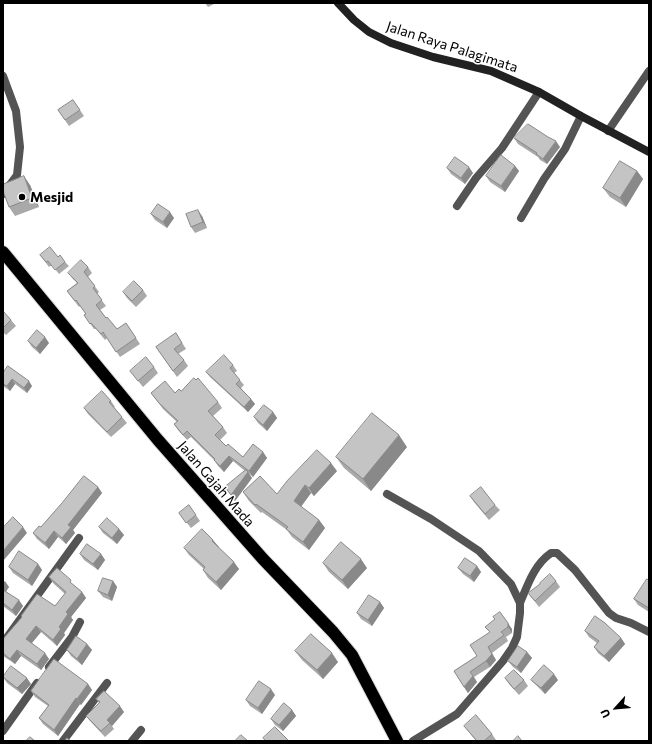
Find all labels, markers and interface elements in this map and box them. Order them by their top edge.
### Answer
street label: Jalan Raya Palagimata [384,18,520,76]
place label: Mesjid [30,189,73,205]
marker: Mesjid [17,192,27,202]
street label: Jalan Gajah Mada [174,438,258,530]
north arrow [596,688,636,728]
text: U [597,707,612,720]

